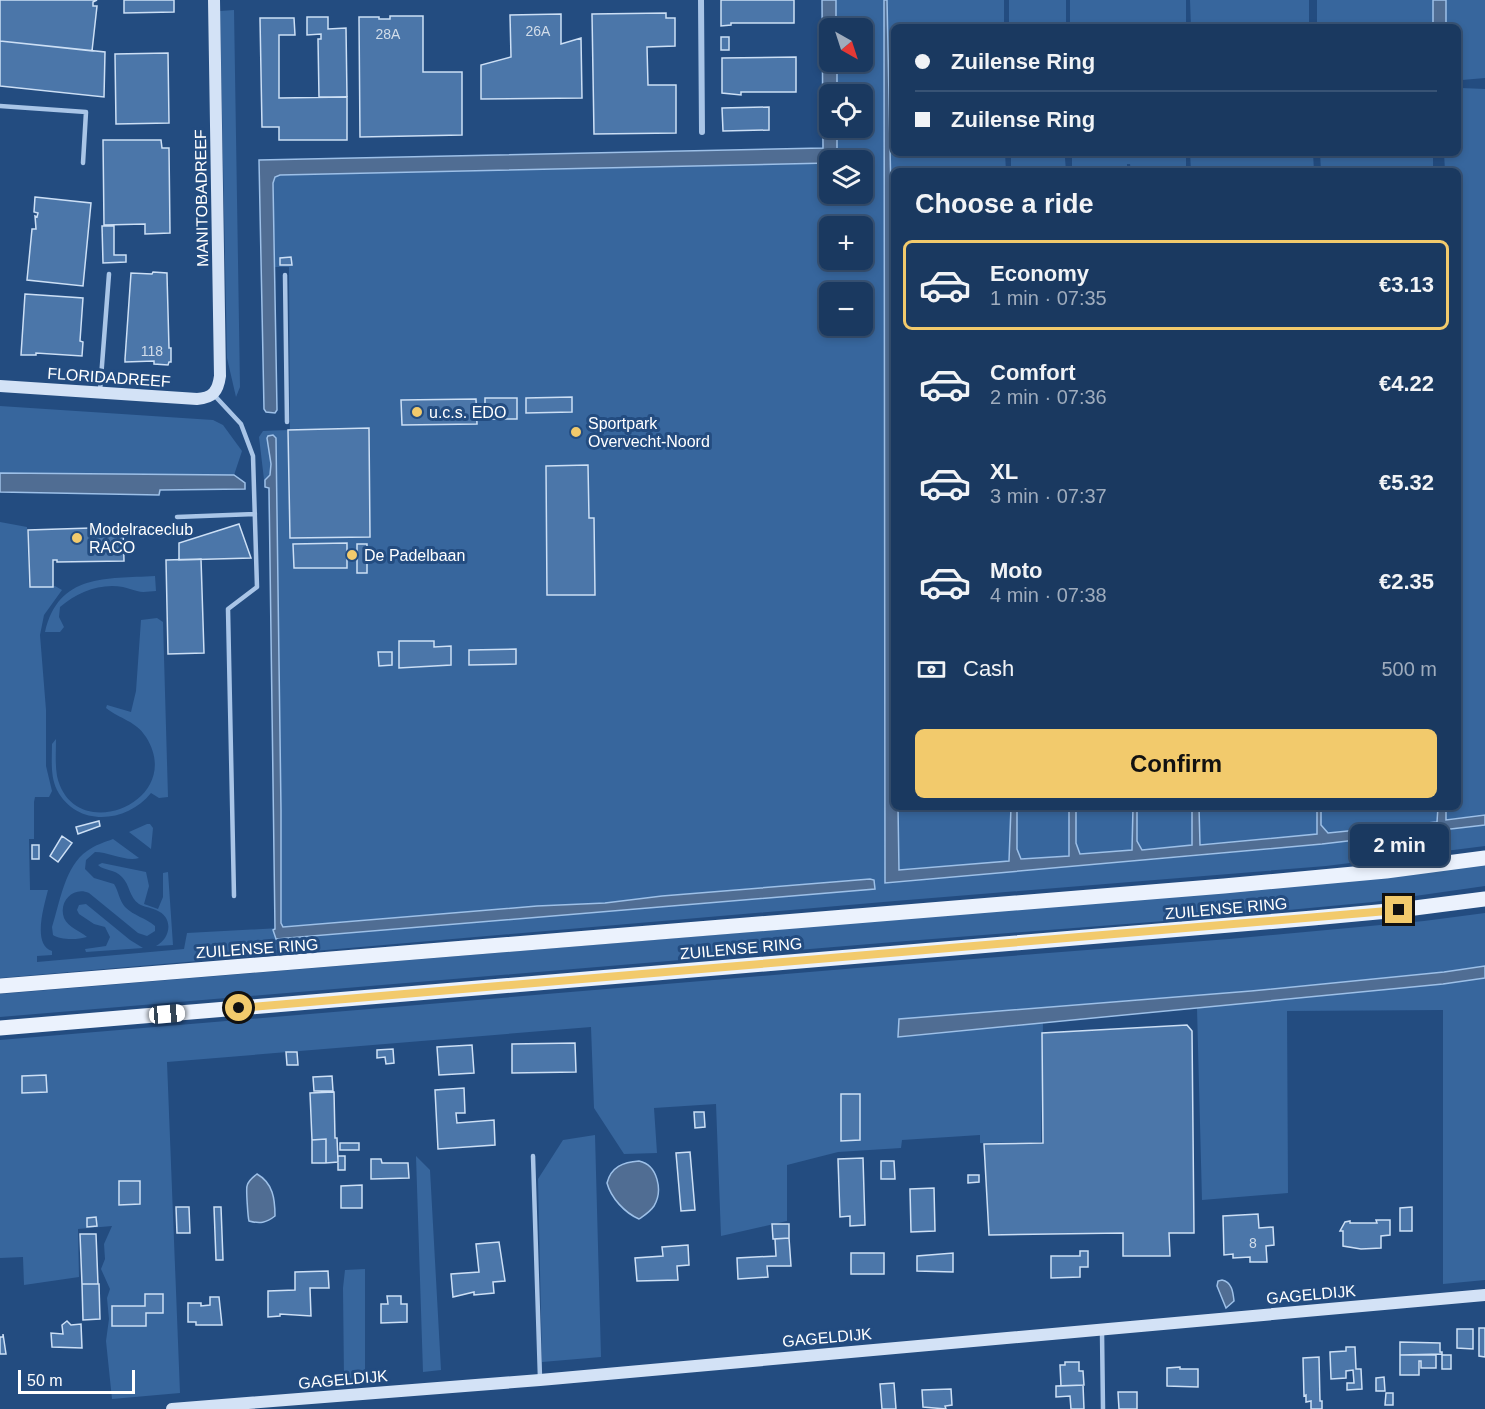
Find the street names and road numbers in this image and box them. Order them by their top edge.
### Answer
street label: MANITOBADREEF [192,129,211,267]
street label: FLORIDADREEF [47,365,171,390]
street label: ZUILENSE RING [1164,895,1288,922]
street label: ZUILENSE RING [679,935,803,962]
street label: ZUILENSE RING [195,936,319,961]
street label: GAGELDIJK [1266,1282,1357,1307]
street label: GAGELDIJK [782,1325,873,1350]
street label: GAGELDIJK [298,1367,389,1392]

